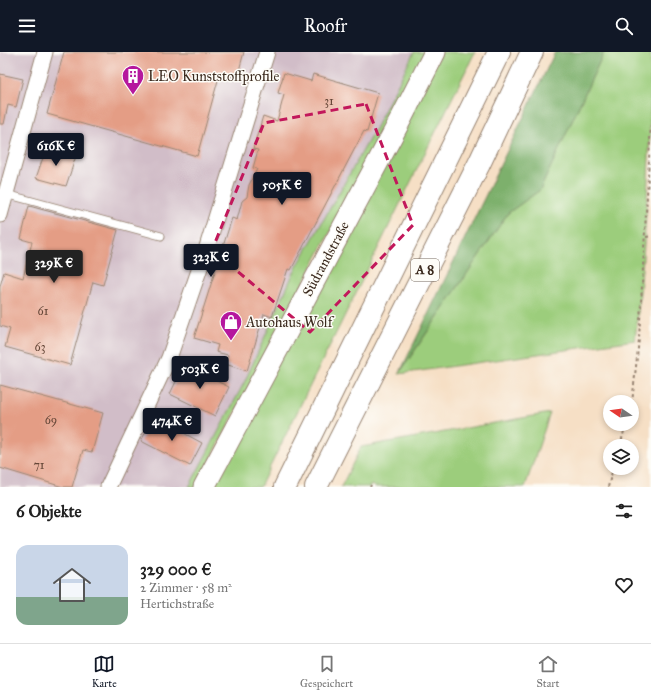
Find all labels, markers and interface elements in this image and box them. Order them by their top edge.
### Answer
icon: menu [16,15,38,37]
text: Roofr [304,15,347,37]
icon: search [613,15,635,37]
building icon: LEO Kunststoffprofile [120,63,146,96]
place label: LEO Kunststoffprofile [148,68,280,85]
house number: 31 [324,94,334,108]
pin: 616K € [23,133,89,167]
text: 616K € [37,138,75,154]
pin: 505K € [249,172,315,206]
text: 505K € [262,177,302,193]
street label: Südrandstraße [299,218,353,299]
pin: 323K € [178,244,244,278]
text: 323K € [193,249,229,265]
pin: 329K € [21,250,87,284]
text: 329K € [35,255,73,271]
road number: A 8 [411,259,439,281]
house number: 61 [38,304,49,318]
shop icon: Autohaus Wolf [218,309,244,342]
place label: Autohaus Wolf [245,314,335,331]
house number: 63 [35,340,46,354]
pin: 503K € [167,356,233,390]
text: 503K € [181,361,219,377]
north arrow [603,395,639,431]
map controls [603,395,639,475]
pin: 474K € [139,408,205,442]
house number: 69 [45,413,57,427]
text: 474K € [152,413,192,429]
button: layers [603,439,639,475]
house number: 71 [33,458,45,472]
icon: filters [613,500,635,522]
text: 6 Objekte [16,501,82,522]
text: 329 000 € [140,559,212,580]
icon: home [48,561,96,609]
icon: heart [613,574,635,596]
text: 2 Zimmer · 58 m² [140,580,232,596]
text: Hertichstraße [140,596,214,612]
tab: Karte [92,653,117,690]
tab: Gespeichert [300,653,353,690]
tab: Start [536,653,559,690]

